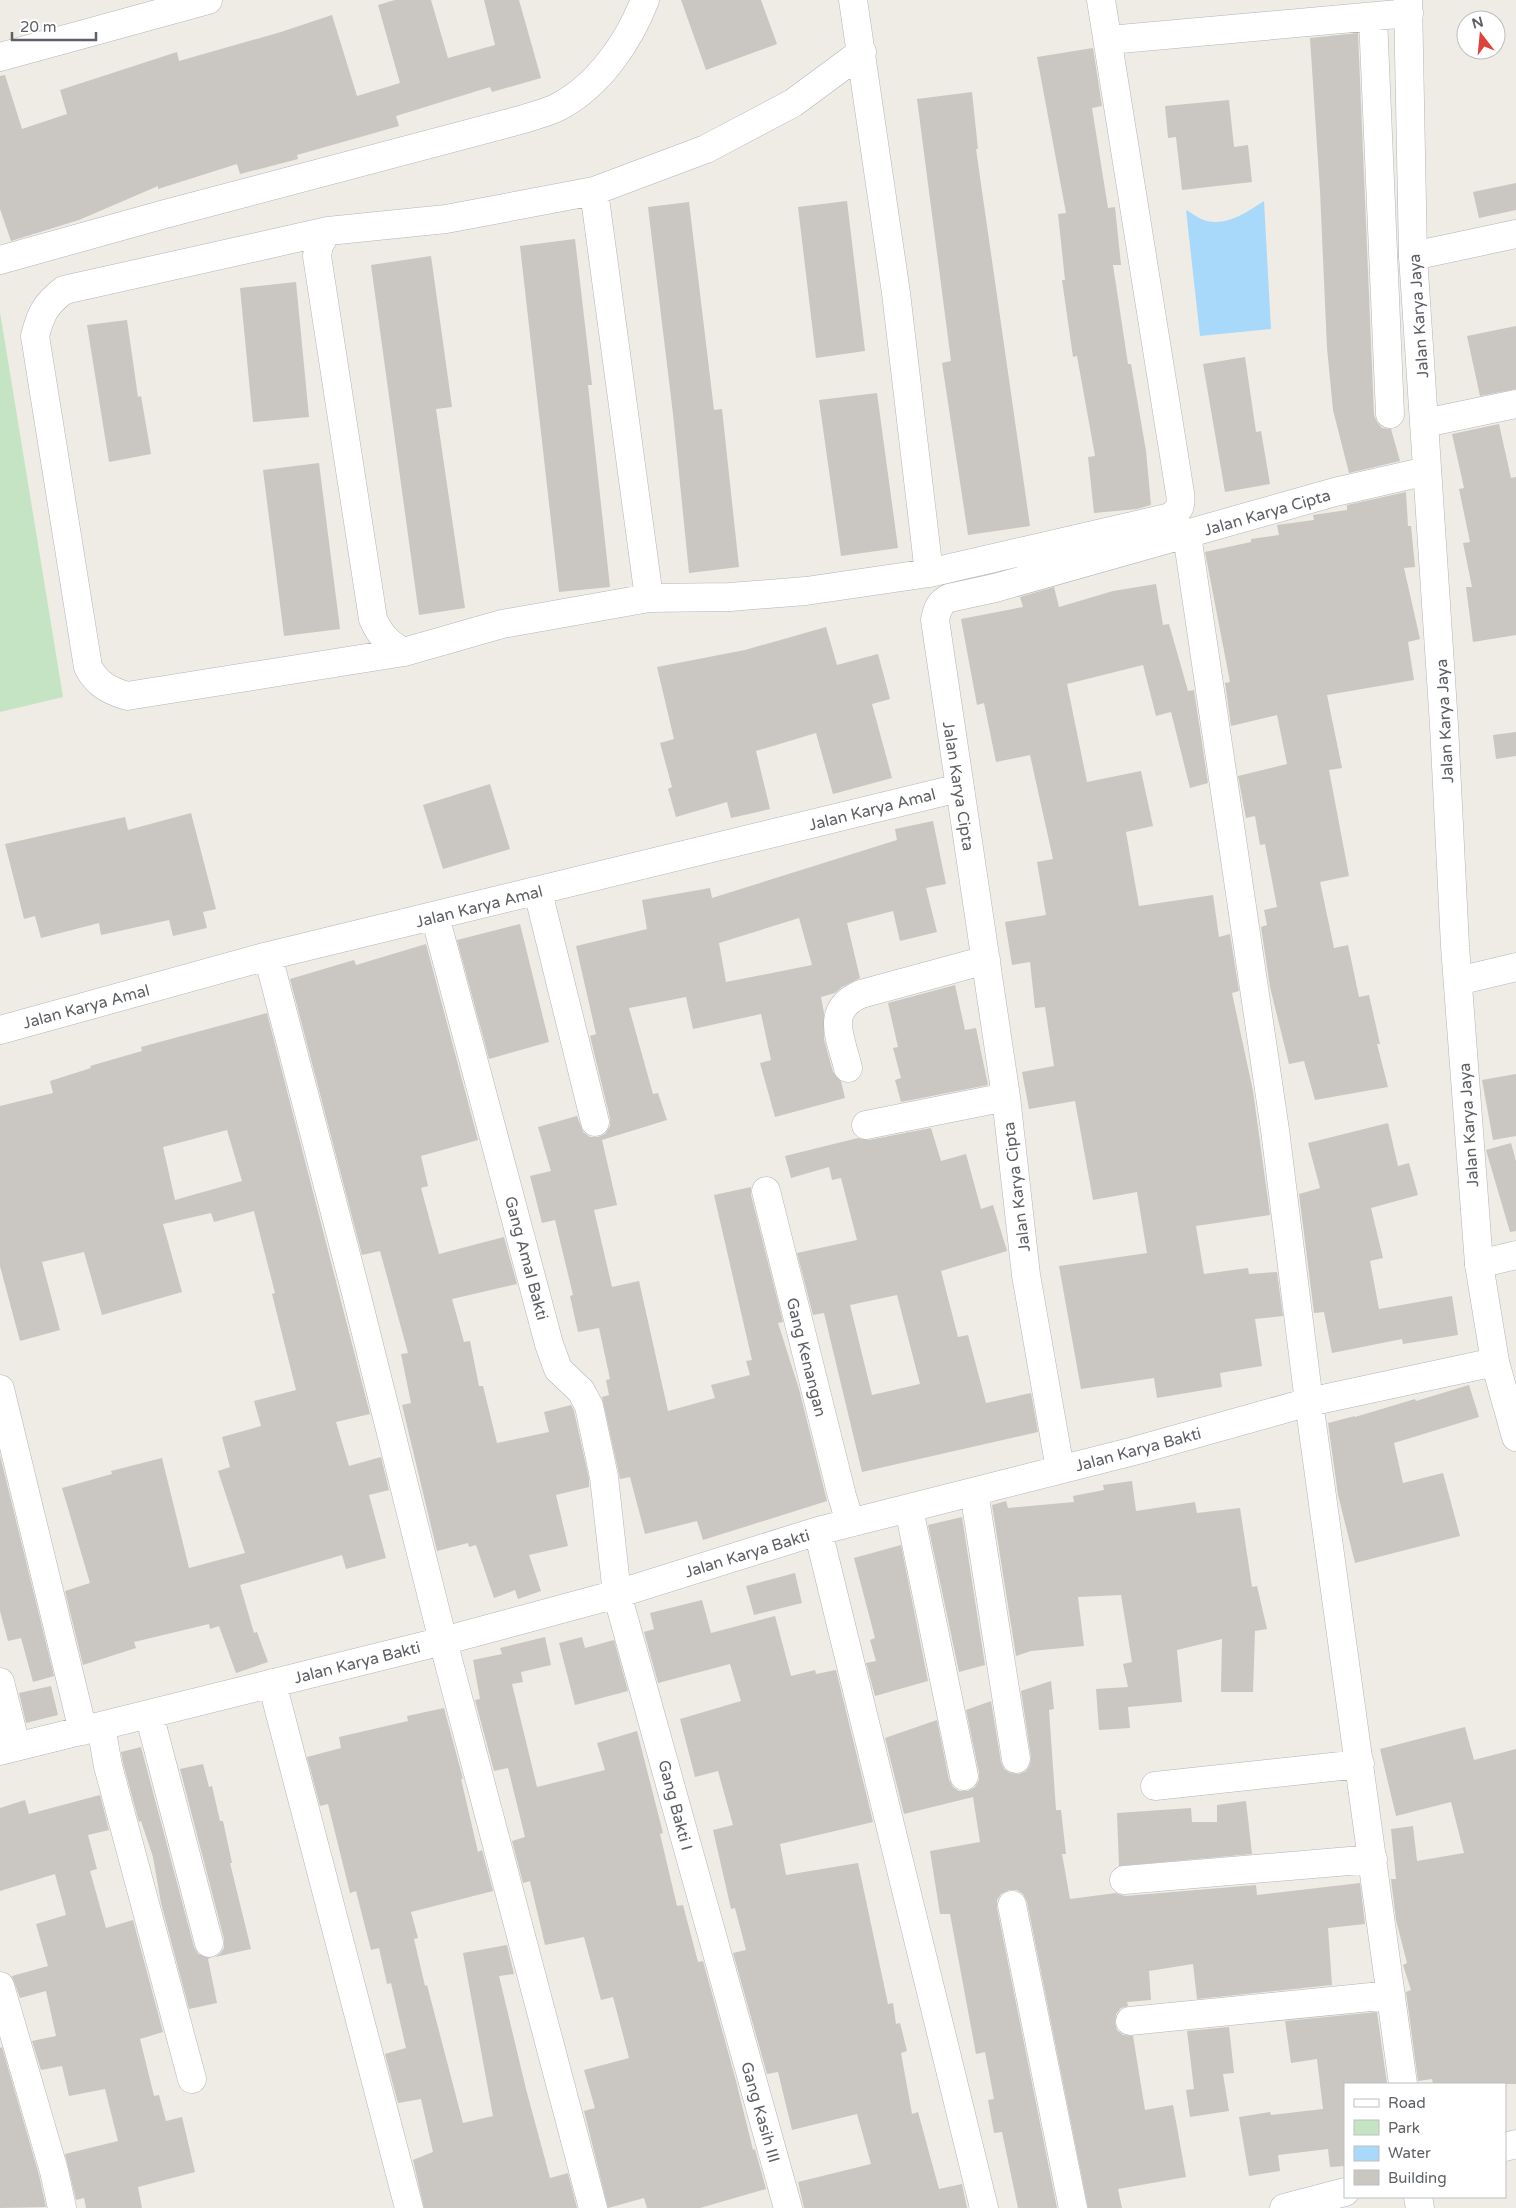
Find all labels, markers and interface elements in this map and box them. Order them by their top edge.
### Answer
scale bar [12,10,96,42]
north arrow [1456,10,1506,60]
text: N [1470,13,1485,33]
text: 20 m [20,18,57,36]
street label: Jalan Karya Jaya [1405,253,1433,379]
street label: Jalan Karya Cipta [1202,485,1333,541]
street label: Jalan Karya Jaya [1432,658,1458,784]
street label: Jalan Karya Cipta [938,720,978,852]
street label: Jalan Karya Amal [807,785,938,835]
street label: Jalan Karya Amal [414,882,545,932]
street label: Jalan Karya Amal [21,980,152,1033]
street label: Jalan Karya Jaya [1455,1062,1483,1188]
street label: Jalan Karya Cipta [999,1121,1035,1253]
street label: Gang Amal Bakti [500,1194,552,1323]
street label: Gang Kenangan [782,1296,831,1419]
street label: Jalan Karya Bakti [1073,1424,1203,1476]
street label: Jalan Karya Bakti [682,1525,812,1582]
street label: Jalan Karya Bakti [292,1638,423,1688]
street label: Gang Bakti I [653,1758,697,1853]
street label: Gang Kasih III [736,2059,784,2165]
legend [1344,2083,1506,2198]
text: Road [1388,2094,1426,2112]
text: Park [1388,2119,1420,2137]
text: Water [1388,2144,1431,2162]
text: Building [1388,2169,1447,2187]

